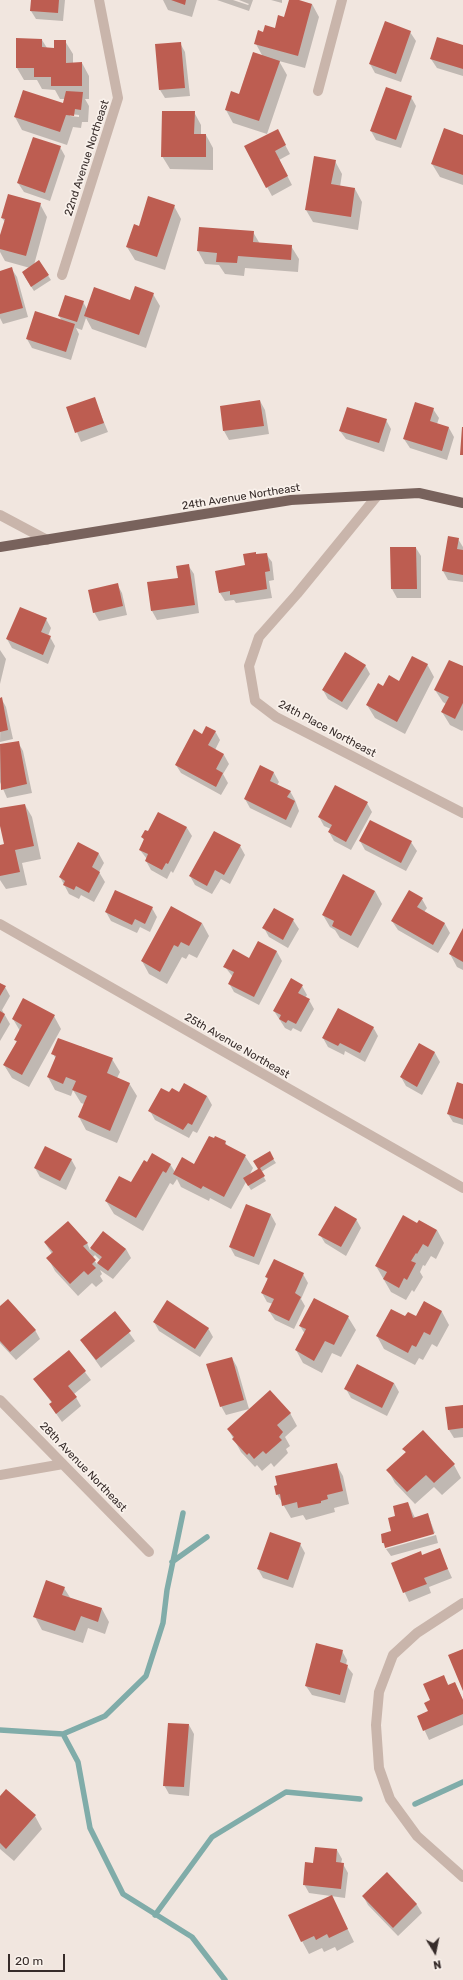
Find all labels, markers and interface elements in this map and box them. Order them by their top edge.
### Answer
street label: 22nd Avenue Northeast [62,98,112,218]
street label: 24th Avenue Northeast [181,481,301,513]
street label: 24th Place Northeast [276,698,378,760]
street label: 25th Avenue Northeast [182,1010,292,1082]
street label: 28th Avenue Northeast [37,1419,129,1515]
north arrow [415,1932,455,1972]
scale bar [10,1946,67,1972]
text: 20 m [15,1954,43,1968]
text: N [432,1957,442,1971]

